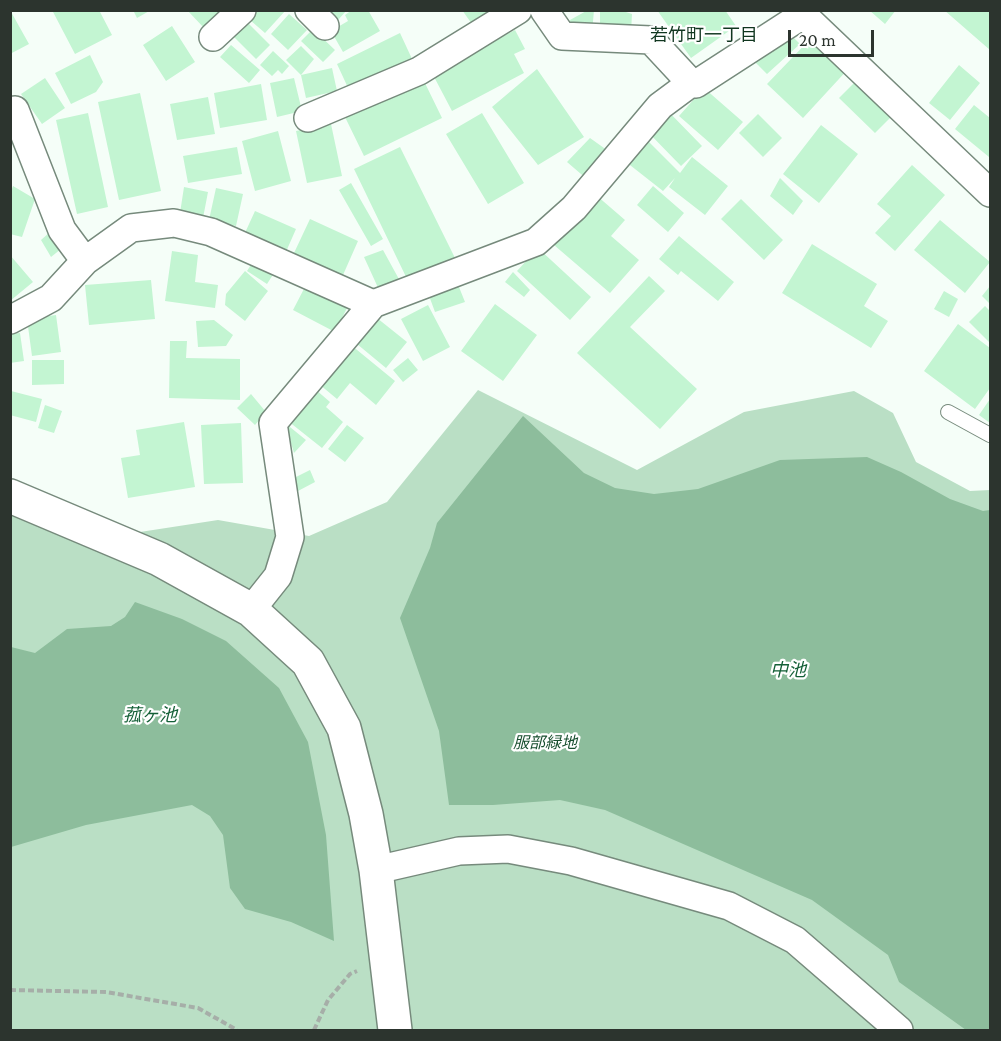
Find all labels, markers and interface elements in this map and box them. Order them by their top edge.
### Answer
scale bar [791,18,876,56]
district label: 若竹町一丁目 [650,24,758,46]
text: 20 m [799,30,836,50]
water label: 中池 [770,659,806,681]
water label: 菰ヶ池 [123,704,177,726]
park label: 服部緑地 [513,733,577,753]

